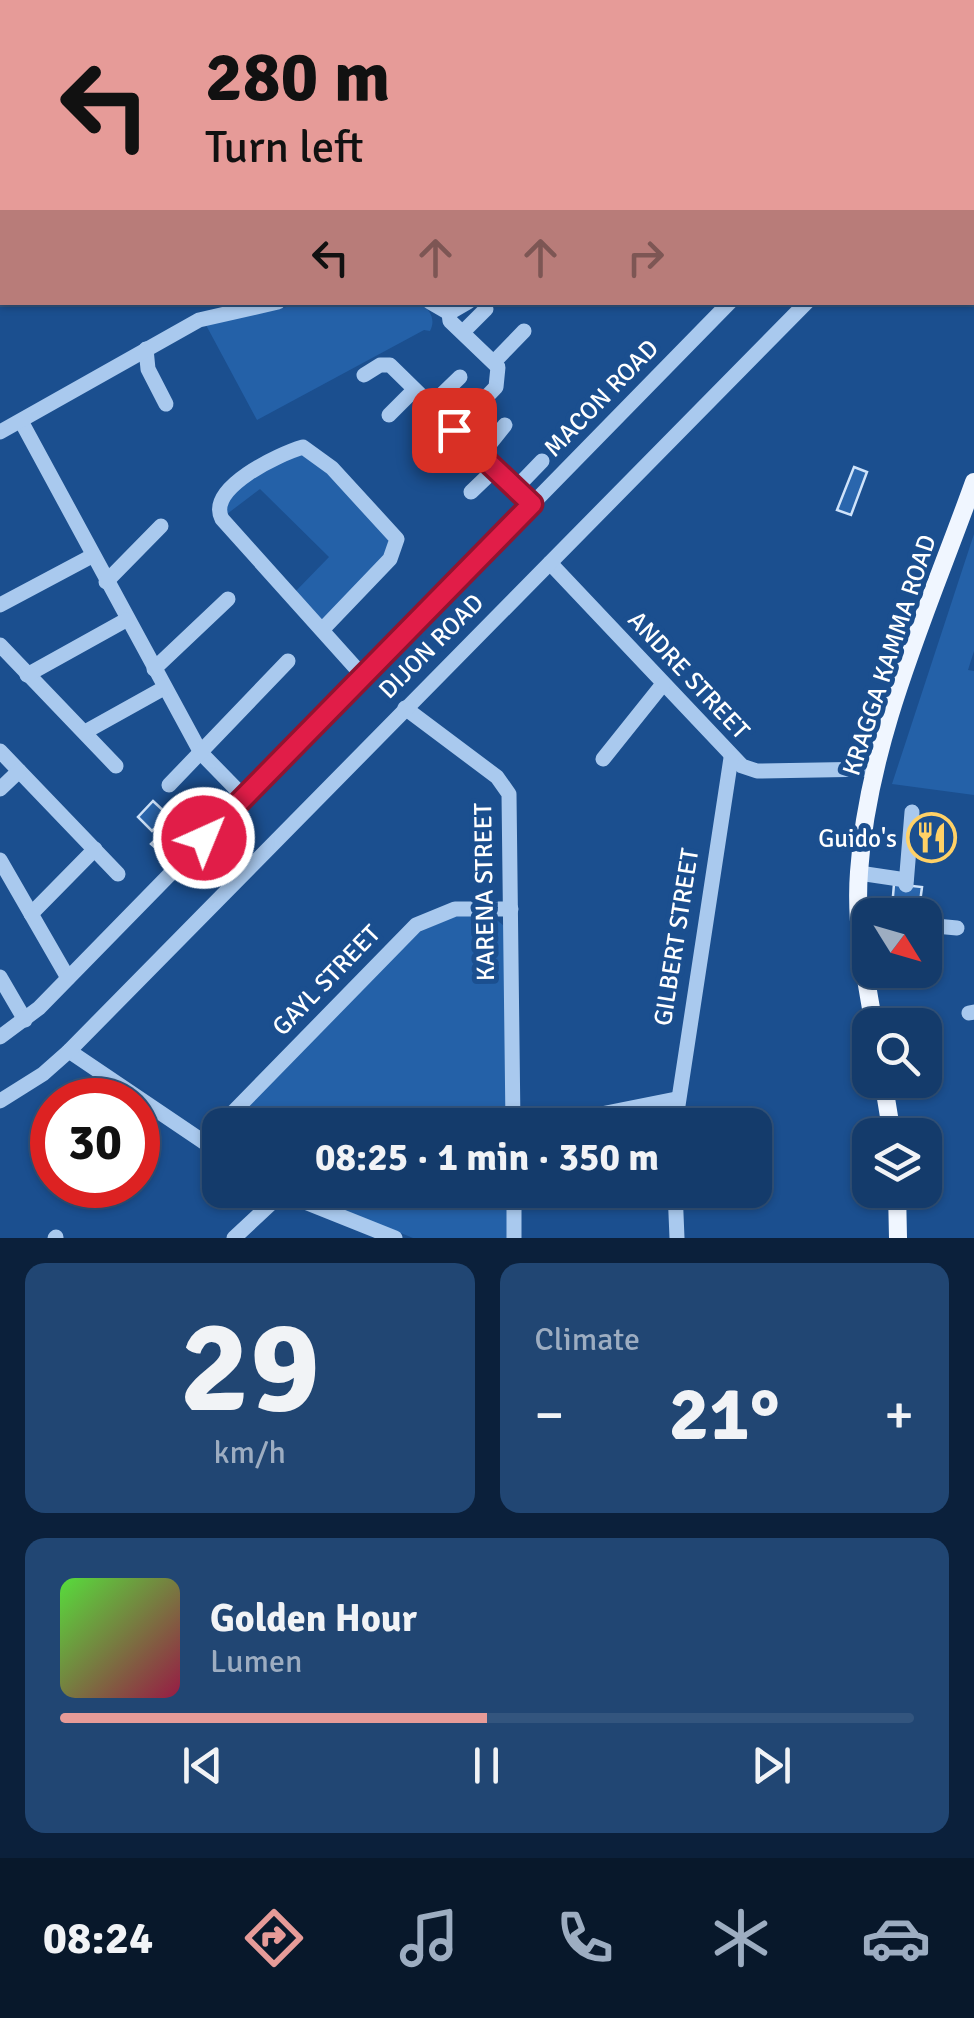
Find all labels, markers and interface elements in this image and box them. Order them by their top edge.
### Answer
text: 280 m [205,34,390,120]
icon: left [40,40,170,170]
text: Turn left [205,120,364,175]
icon: left [303,230,358,285]
icon: ahead [408,230,463,285]
icon: ahead [513,230,568,285]
icon: right [618,230,673,285]
street label: MACON ROAD [537,333,665,463]
pin [412,388,497,473]
icon: arrive [427,403,482,458]
street label: KRAGGA KAMMA ROAD [835,531,943,779]
street label: DIJON ROAD [372,587,490,705]
street label: ANDRE STREET [622,604,757,746]
position arrow [152,786,256,890]
street label: KARENA STREET [467,802,501,981]
restaurant icon: Guido's [906,812,958,864]
place label: Guido's [818,823,897,854]
street label: GILBERT STREET [647,845,705,1028]
north arrow [852,898,942,988]
map controls [852,898,942,1208]
street label: GAYL STREET [265,918,387,1042]
button: search [852,1008,942,1098]
speed limit sign: 30 [30,1078,160,1208]
button: layers [852,1118,942,1208]
text: 08:25 · 1 min · 350 m [315,1134,659,1181]
text: 29 [180,1288,320,1448]
text: Climate [535,1320,640,1359]
text: 21° [669,1368,780,1461]
text: − [535,1381,564,1449]
text: + [884,1381,914,1449]
text: km/h [214,1433,286,1472]
text: Golden Hour [210,1595,417,1642]
text: Lumen [210,1642,302,1681]
icon: previous [175,1738,230,1793]
icon: pause [459,1738,514,1793]
icon: next [744,1738,799,1793]
icon: directions [239,1903,309,1973]
icon: music [394,1903,464,1973]
icon: phone [550,1903,620,1973]
icon: climate [706,1903,776,1973]
icon: car [861,1903,931,1973]
text: 08:24 [43,1911,153,1966]

